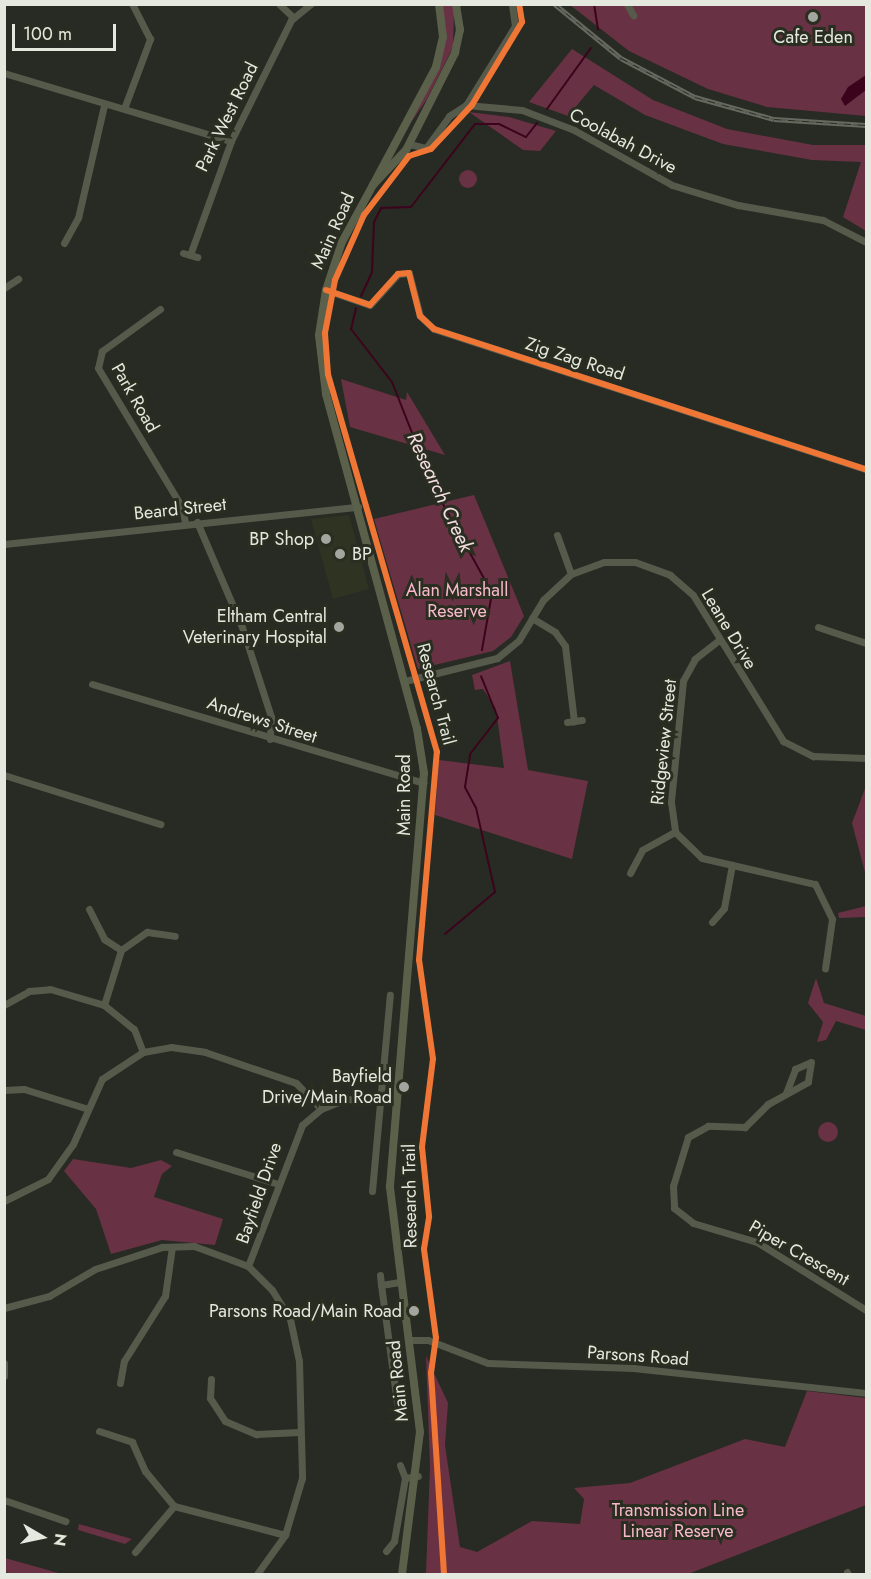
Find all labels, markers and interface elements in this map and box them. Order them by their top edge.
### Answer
marker: Cafe Eden [806,10,820,24]
scale bar [15,12,118,50]
text: 100 m [23,21,72,47]
place label: Cafe Eden [773,26,853,48]
street label: Park West Road [191,59,263,175]
street label: Coolabah Drive [566,104,680,178]
street label: Main Road [307,189,359,273]
street label: Zig Zag Road [523,333,627,385]
street label: Park Road [107,360,163,436]
water label: Research Creek [402,428,478,556]
street label: Beard Street [133,493,227,525]
place label: BP Shop [249,528,314,550]
marker: BP Shop [319,532,333,546]
place label: BP [352,543,372,565]
marker: BP [333,547,347,561]
park label: Alan Marshall Reserve [406,580,508,622]
street label: Leane Drive [697,585,761,673]
place label: Eltham Central Veterinary Hospital [183,606,327,648]
marker: Eltham Central Veterinary Hospital [332,620,346,634]
street label: Research Trail [412,641,460,747]
street label: Ridgeview Street [647,678,681,806]
street label: Andrews Street [204,692,320,748]
street label: Main Road [393,754,415,836]
place label: Bayfield Drive/Main Road [262,1066,392,1108]
marker: Bayfield Drive/Main Road [397,1080,411,1094]
street label: Bayfield Drive [232,1140,286,1246]
street label: Research Trail [398,1144,422,1248]
street label: Piper Crescent [745,1216,853,1290]
place label: Parsons Road/Main Road [209,1300,402,1322]
marker: Parsons Road/Main Road [407,1304,421,1318]
street label: Main Road [383,1339,413,1423]
street label: Parsons Road [586,1342,690,1370]
park label: Transmission Line Linear Reserve [612,1500,744,1543]
north arrow [12,1507,72,1567]
text: N [48,1532,73,1548]

